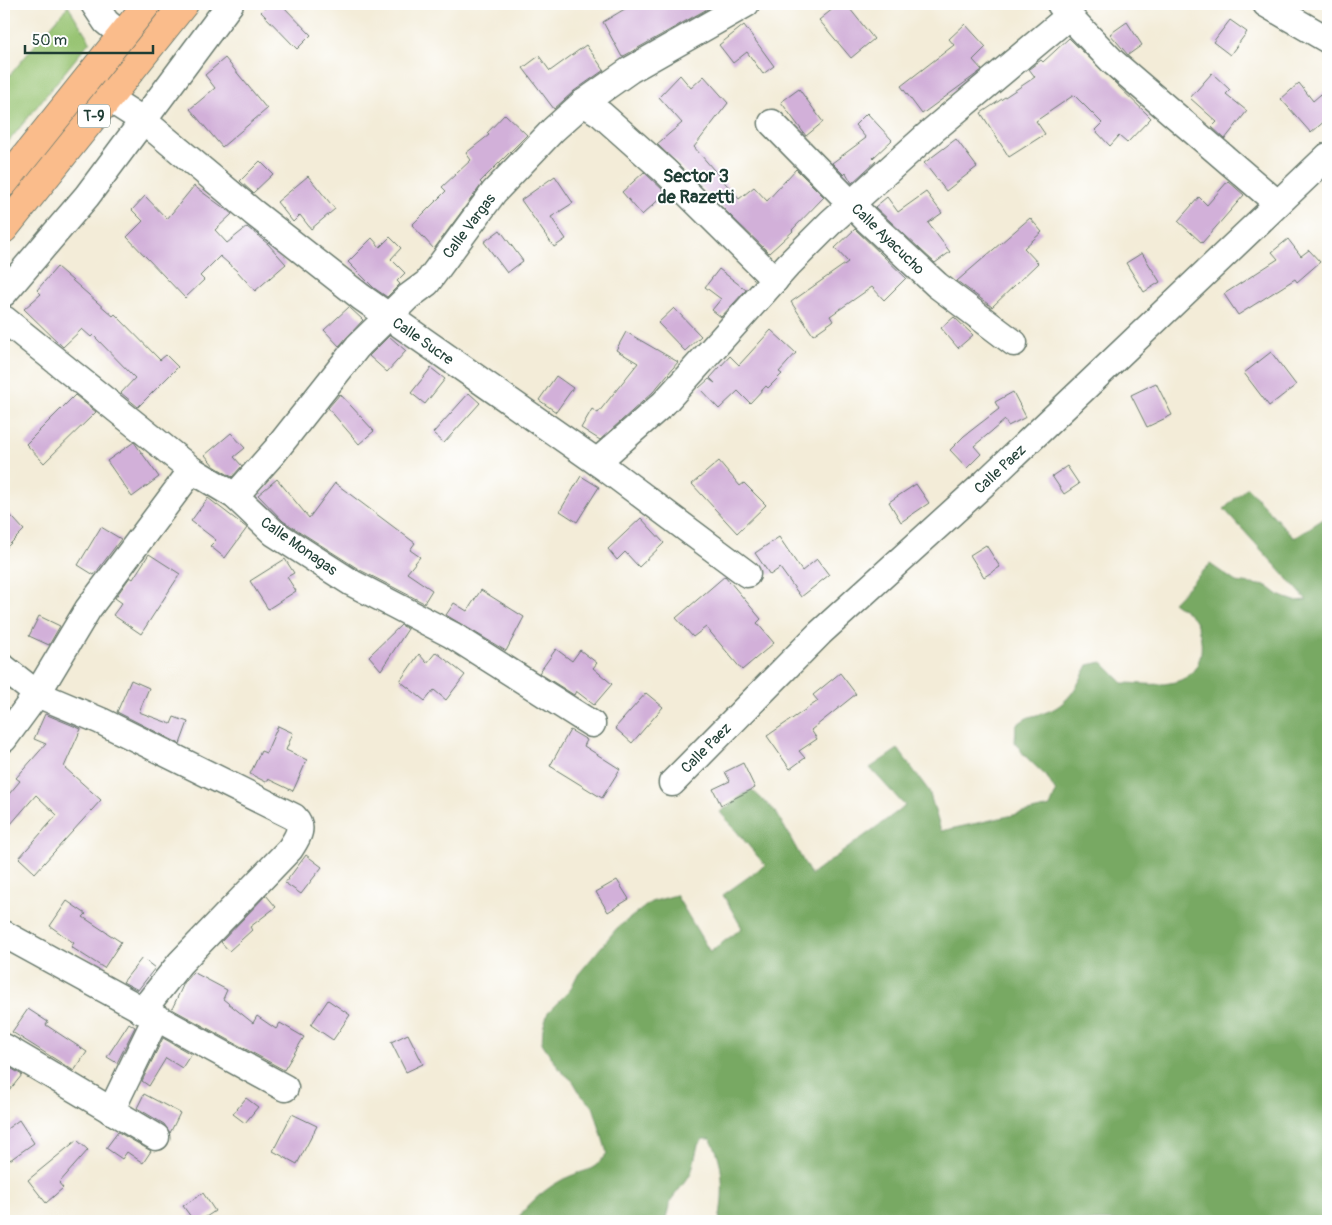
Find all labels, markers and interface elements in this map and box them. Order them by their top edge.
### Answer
scale bar [25,22,152,54]
text: 50 m [32,31,67,50]
road number: T-9 [78,104,110,128]
district label: Sector 3 de Razetti [658,165,734,209]
street label: Calle Vargas [439,190,500,263]
street label: Calle Ayacucho [847,200,928,279]
street label: Calle Sucre [388,313,457,370]
street label: Calle Paez [970,441,1030,498]
street label: Calle Monagas [257,513,341,580]
street label: Calle Paez [677,719,736,778]

